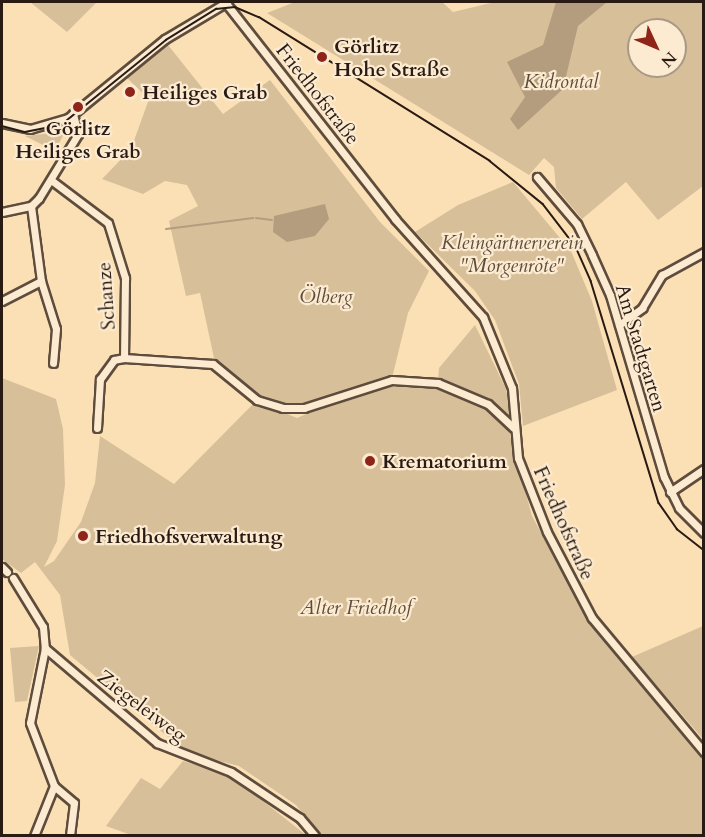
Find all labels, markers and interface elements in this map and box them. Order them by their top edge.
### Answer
north arrow [627,18,687,78]
place label: Görlitz Hohe Straße [334,34,449,81]
street label: Friedhofstraße [271,39,365,149]
text: N [656,46,681,72]
marker: Görlitz Hohe Straße [315,50,329,64]
park label: Kidrontal [523,69,599,93]
place label: Heiliges Grab [142,80,268,104]
marker: Heiliges Grab [123,85,137,99]
marker: Görlitz Heiliges Grab [71,100,85,114]
place label: Görlitz Heiliges Grab [15,116,141,163]
park label: Kleingärtnerverein "Morgenröte" [441,231,583,278]
street label: Schanze [92,261,120,331]
street label: Am Stadtgarten [610,281,672,415]
park label: Ölberg [299,284,353,308]
place label: Krematorium [382,449,507,473]
marker: Krematorium [363,454,377,468]
street label: Friedhofstraße [528,462,600,584]
place label: Friedhofsverwaltung [95,524,282,548]
marker: Friedhofsverwaltung [76,529,90,543]
park label: Alter Friedhof [300,595,412,619]
street label: Ziegeleiweg [93,665,191,747]

